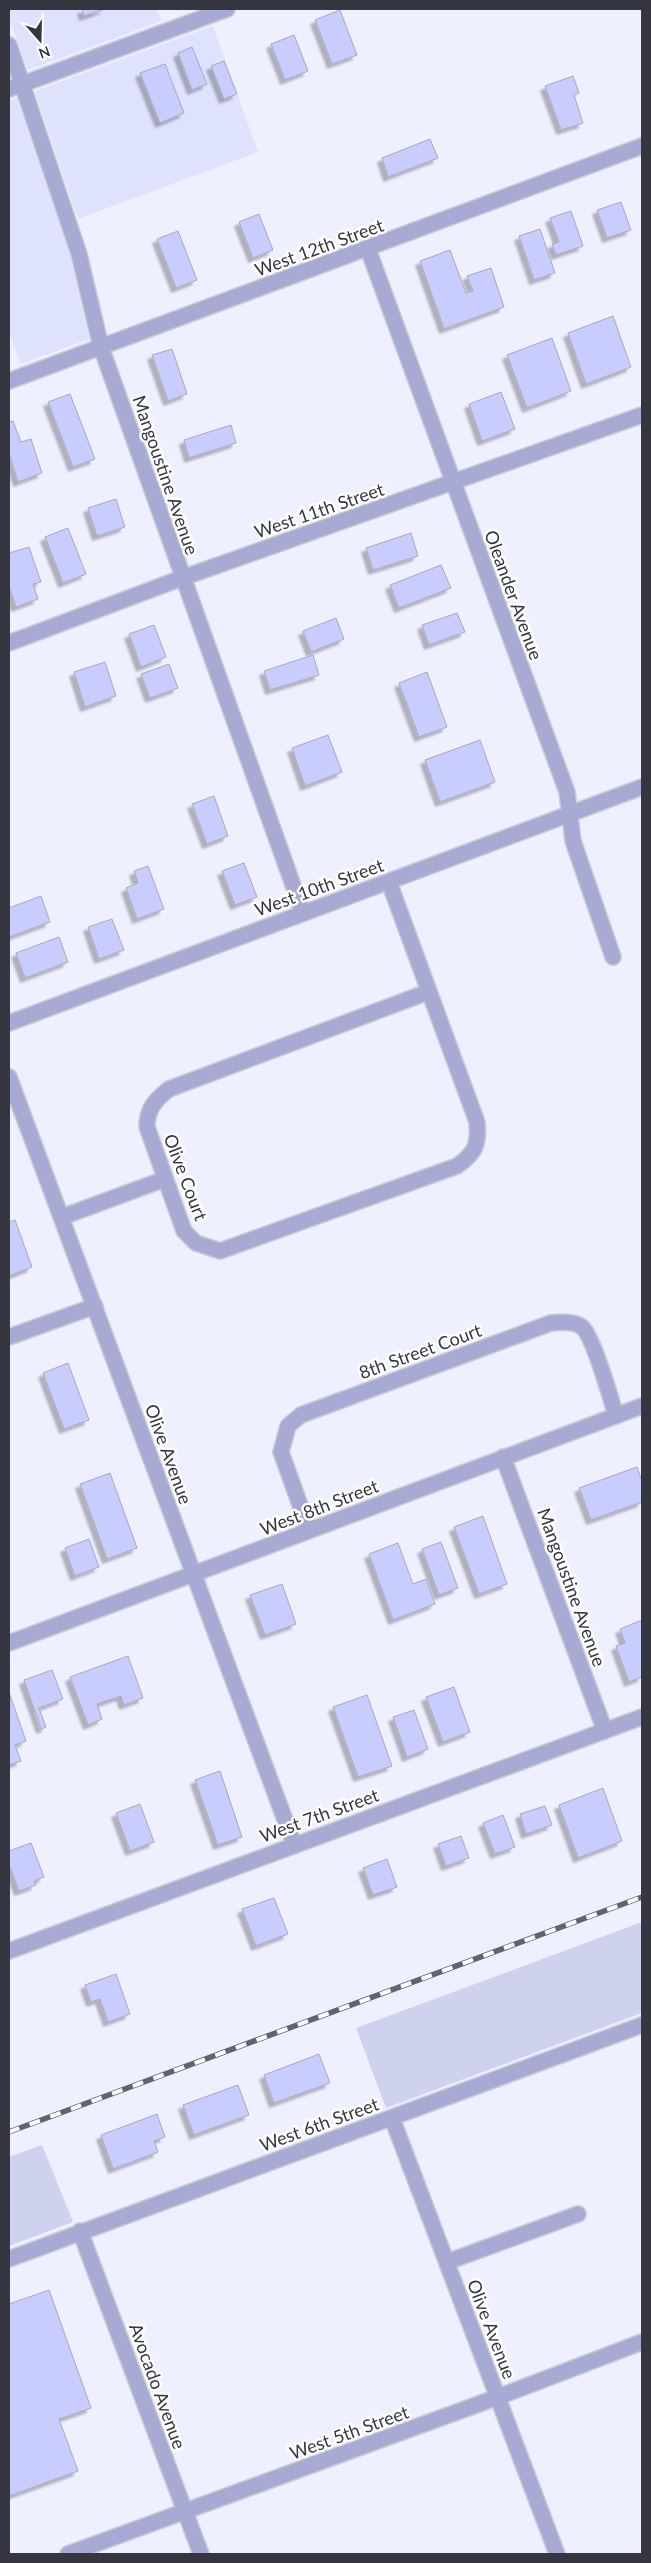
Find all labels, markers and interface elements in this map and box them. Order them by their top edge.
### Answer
north arrow [15,15,65,65]
text: N [37,43,53,63]
street label: West 12th Street [252,213,387,280]
street label: Mangoustine Avenue [128,393,204,557]
street label: West 11th Street [251,477,387,542]
street label: Oleander Avenue [480,527,548,663]
street label: West 10th Street [252,853,387,920]
street label: Olive Court [159,1131,213,1224]
street label: 8th Street Court [356,1318,485,1383]
street label: Olive Avenue [141,1401,197,1507]
street label: West 8th Street [257,1474,382,1540]
street label: Mangoustine Avenue [533,1505,611,1669]
street label: West 7th Street [257,1783,382,1847]
street label: West 6th Street [257,2092,382,2156]
street label: Olive Avenue [463,2276,521,2382]
street label: Avocado Avenue [125,2320,191,2452]
street label: West 5th Street [287,2400,412,2464]

